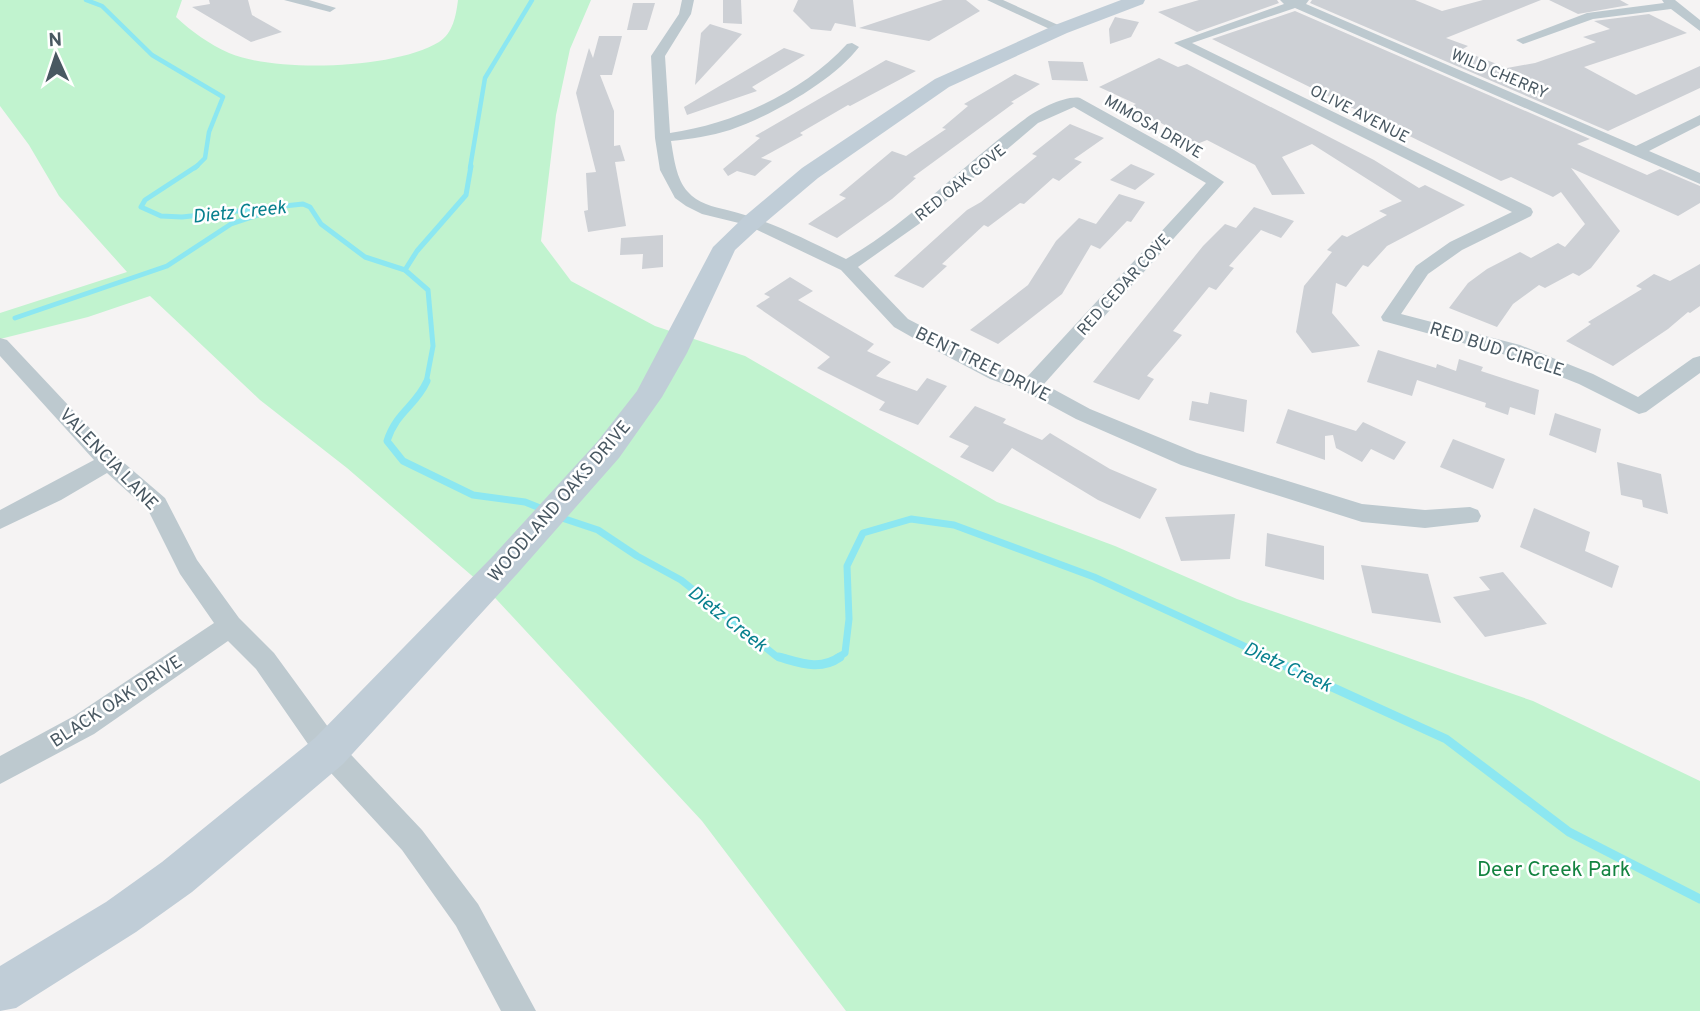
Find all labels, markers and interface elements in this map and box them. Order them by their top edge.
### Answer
north arrow [21,21,91,91]
text: N [48,29,63,53]
street label: WILD CHERRY [1448,45,1551,104]
street label: OLIVE AVENUE [1306,81,1412,148]
street label: MIMOSA DRIVE [1100,91,1206,164]
street label: RED OAK COVE [912,141,1011,226]
water label: Dietz Creek [191,196,288,230]
street label: RED CEDAR COVE [1073,230,1176,340]
street label: RED BUD CIRCLE [1426,318,1567,383]
street label: BENT TREE DRIVE [911,323,1054,408]
street label: VALENCIA LANE [53,404,162,516]
street label: WOODLAND OAKS DRIVE [484,416,637,588]
water label: Dietz Creek [682,581,772,658]
water label: Dietz Creek [1240,637,1335,699]
street label: BLACK OAK DRIVE [46,651,187,754]
park label: Deer Creek Park [1477,857,1631,884]

